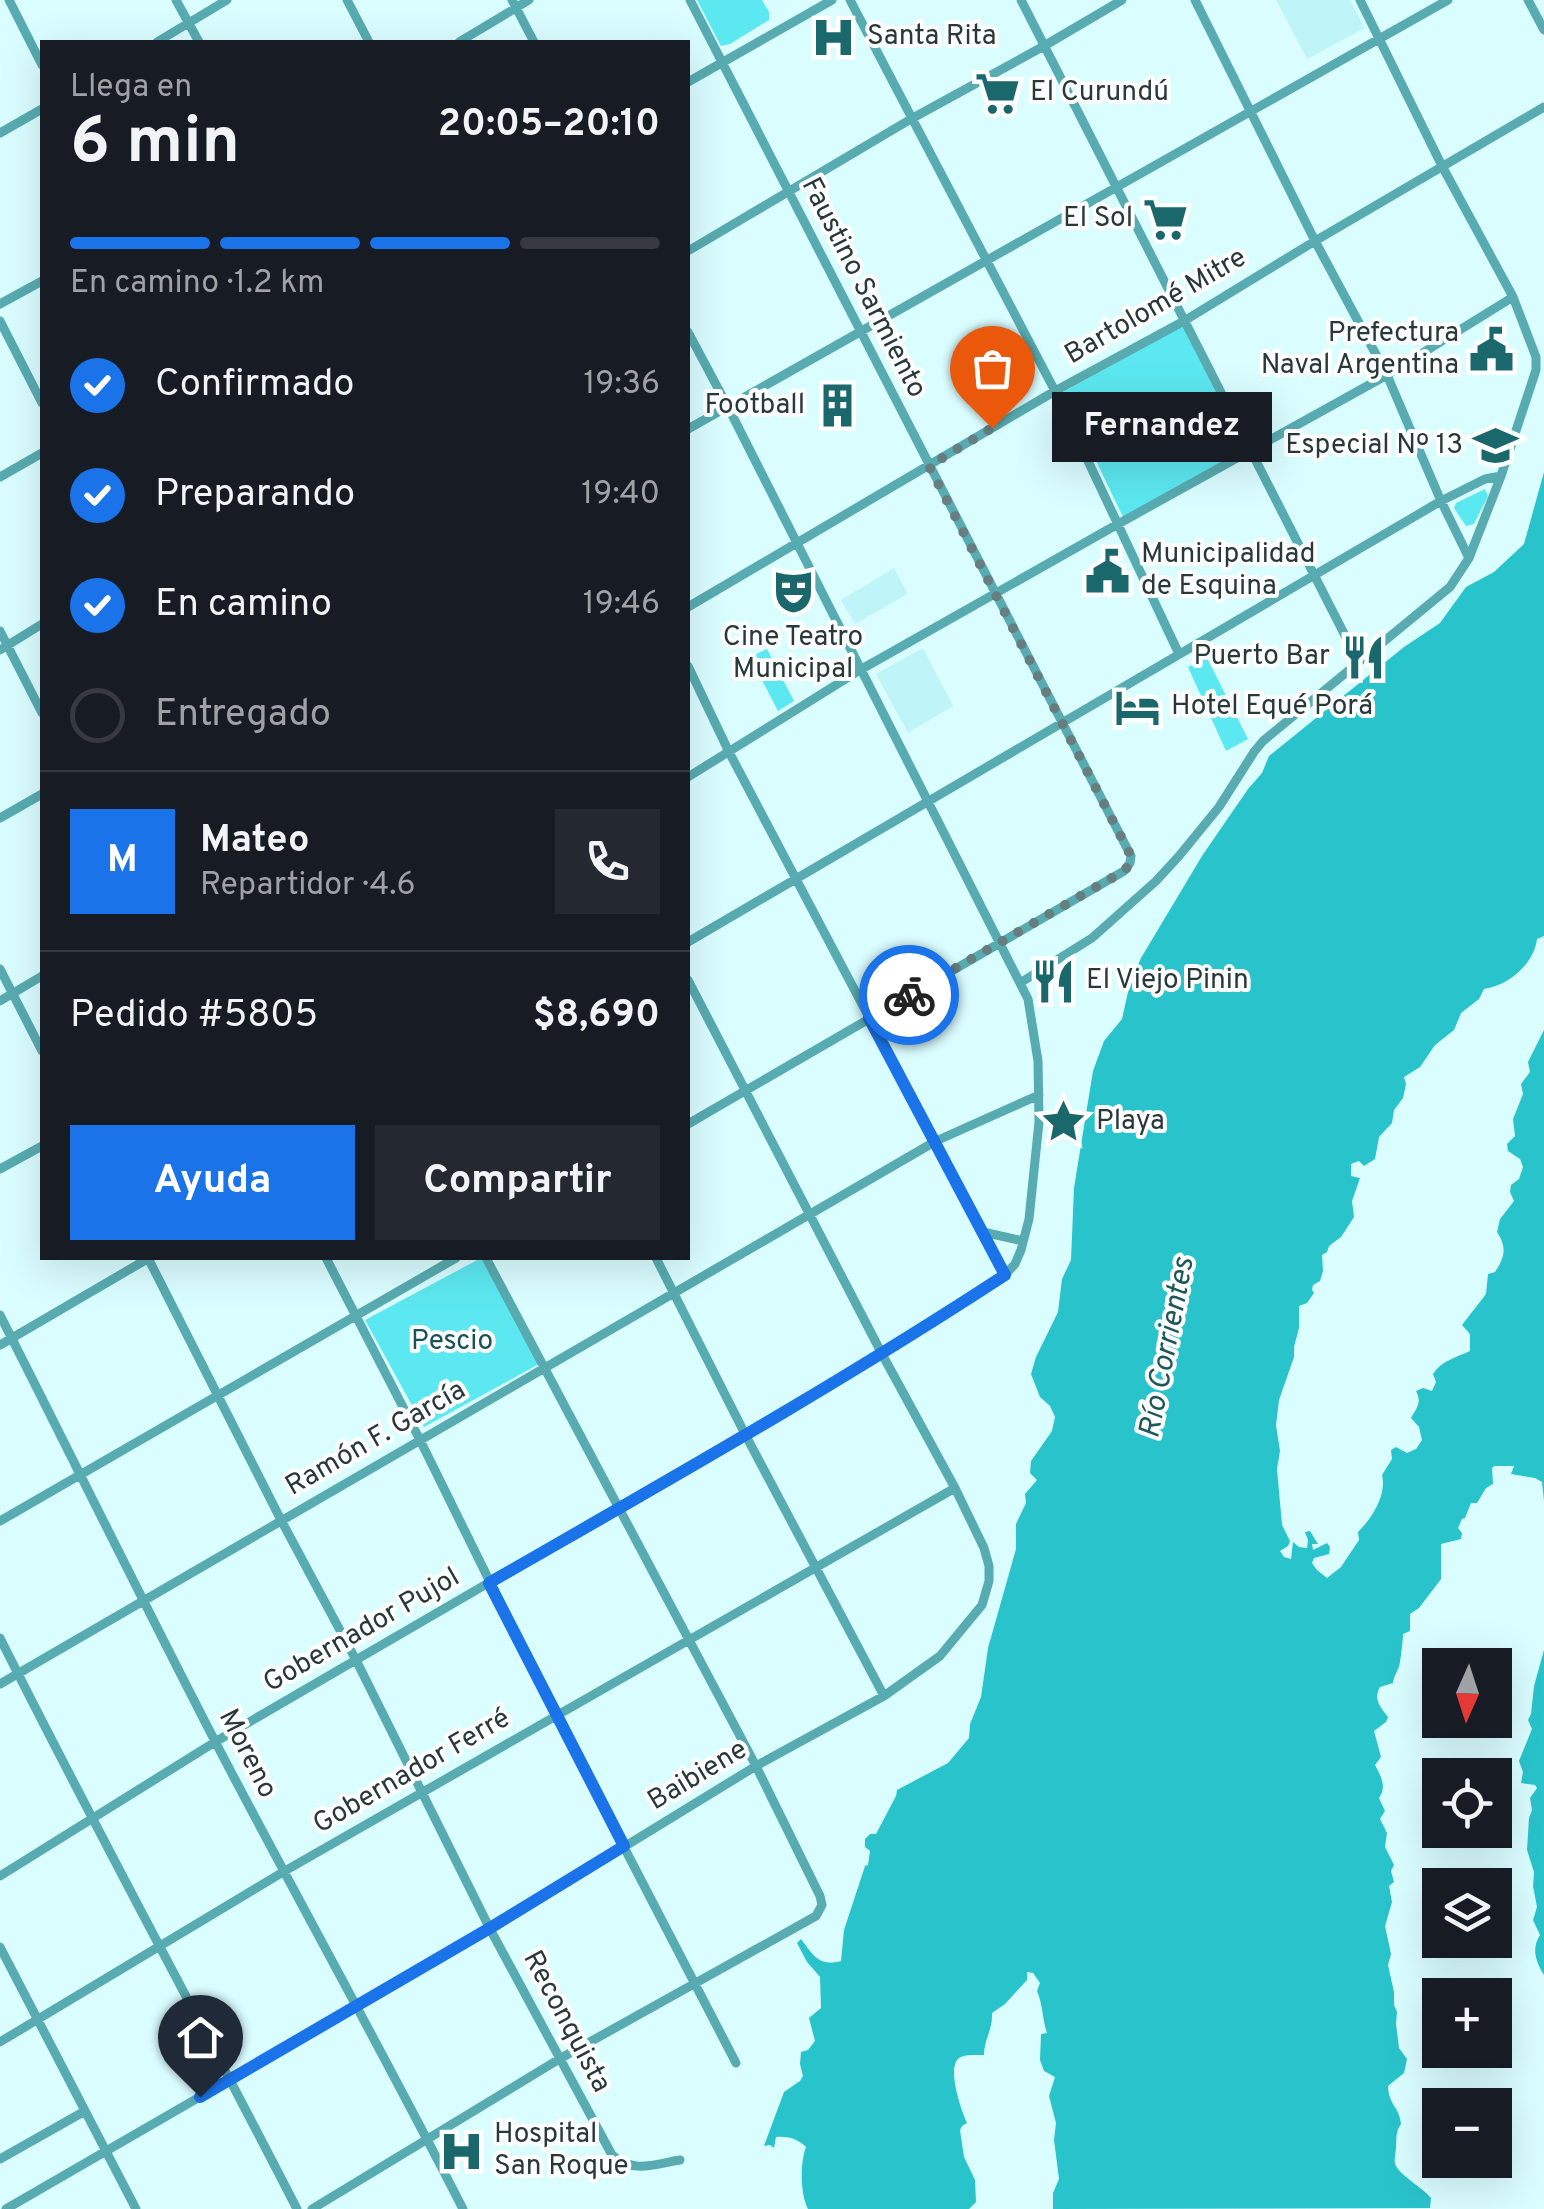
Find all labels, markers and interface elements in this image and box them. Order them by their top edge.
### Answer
hospital icon: Santa Rita [810,13,858,61]
place label: Santa Rita [867,19,997,55]
text: Llega en [70,68,192,108]
supermarket icon: El Curundú [973,69,1021,117]
place label: El Curundú [1030,75,1169,111]
text: 20:05–20:10 [438,101,660,150]
text: 6 min [70,104,240,186]
street label: Faustino Sarmiento [792,172,934,404]
supermarket icon: El Sol [1142,195,1190,243]
place label: El Sol [1063,201,1133,237]
street label: Bartolomé Mitre [1059,240,1253,374]
text: En camino · 1.2 km [70,264,324,304]
place label: Prefectura Naval Argentina [1261,316,1459,384]
pin [950,326,1035,429]
public building icon: Prefectura Naval Argentina [1468,326,1516,374]
icon: bag [965,341,1020,396]
icon: check [70,358,125,413]
text: Confirmado [155,361,355,410]
text: 19:36 [583,365,660,405]
building icon: Football [814,382,862,430]
place label: Football [705,388,805,424]
callout: Fernandez [1052,393,1272,463]
text: Fernandez [1084,407,1240,447]
school or university icon: Especial Nº 13 [1472,422,1520,470]
place label: Especial Nº 13 [1285,428,1463,464]
icon: check [70,468,125,523]
text: Preparando [155,471,355,520]
text: 19:40 [581,475,660,515]
place label: Municipalidad de Esquina [1141,537,1315,605]
public building icon: Municipalidad de Esquina [1084,547,1132,595]
theatre icon: Cine Teatro Municipal [769,568,817,616]
icon: check [70,578,125,633]
text: En camino [155,581,332,630]
text: 19:46 [583,585,660,625]
place label: Cine Teatro Municipal [723,620,863,688]
restaurant icon: Puerto Bar [1339,633,1387,681]
place label: Puerto Bar [1193,639,1330,675]
hotel icon: Hotel Equé Porá [1114,683,1162,731]
place label: Hotel Equé Porá [1171,689,1373,725]
text: Entregado [155,691,331,740]
button: phone [555,809,660,914]
text: Mateo [200,817,310,866]
text: M [107,837,138,886]
text: Repartidor · 4.6 [200,866,416,906]
courier [859,945,959,1045]
restaurant icon: El Viejo Pinin [1029,957,1077,1005]
place label: El Viejo Pinin [1086,963,1249,999]
icon: bike [882,968,937,1023]
text: Pedido #5805 [70,992,318,1041]
text: $8,690 [533,992,660,1041]
place icon: Playa [1039,1098,1087,1146]
place label: Playa [1096,1104,1165,1140]
button: Ayuda [70,1125,355,1240]
button: Compartir [375,1125,660,1240]
water label: Río Corrientes [1132,1254,1204,1442]
park label: Pescio [411,1324,493,1360]
street label: Ramón F. García [280,1373,472,1505]
street label: Gobernador Pujol [257,1560,467,1702]
north arrow [1422,1648,1512,1738]
map controls [1422,1648,1512,2178]
street label: Gobernador Ferré [307,1701,517,1843]
street label: Moreno [209,1703,285,1805]
street label: Baibiene [642,1732,754,1820]
button: locate [1422,1758,1512,1848]
button: layers [1422,1868,1512,1958]
street label: Reconquista [514,1945,618,2099]
button: + [1422,1978,1512,2068]
pin [158,1995,243,2098]
icon: home [173,2010,228,2065]
button: − [1422,2088,1512,2178]
place label: Hospital San Roque [494,2117,629,2185]
hospital icon: Hospital San Roque [437,2127,485,2175]

